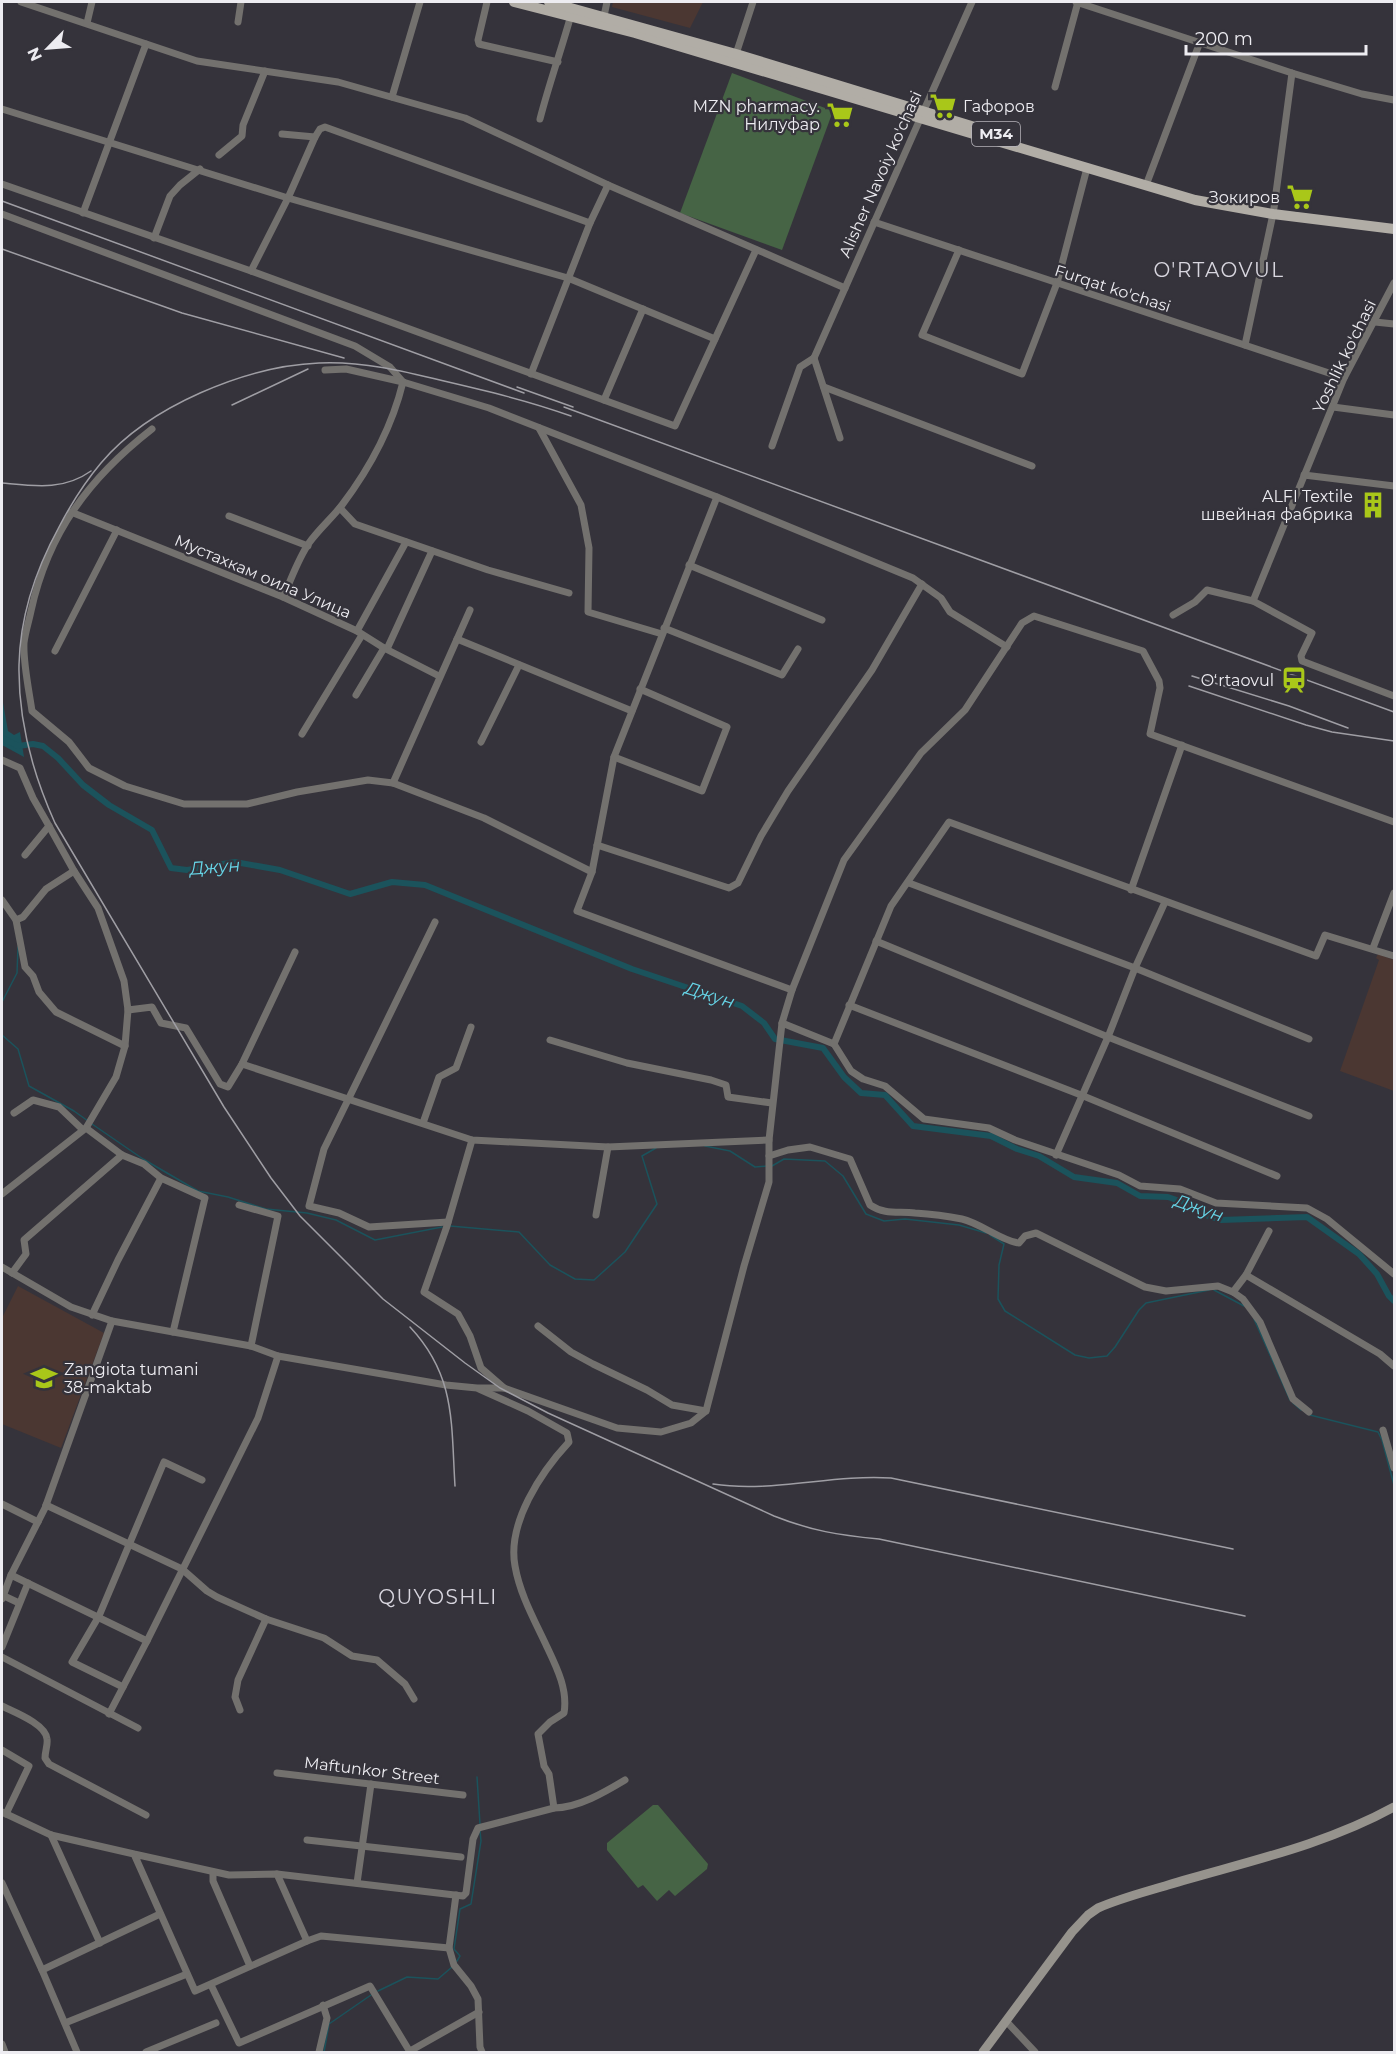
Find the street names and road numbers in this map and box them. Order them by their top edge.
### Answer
street label: Alisher Navoiy ko'chasi [835,88,926,260]
road number: M34 [972,122,1020,146]
street label: Furqat ko'chasi [1052,261,1173,316]
street label: Yoshlik ko'chasi [1309,297,1380,416]
street label: Мустахкам оила Улица [172,531,354,622]
street label: Maftunkor Street [303,1753,441,1788]

